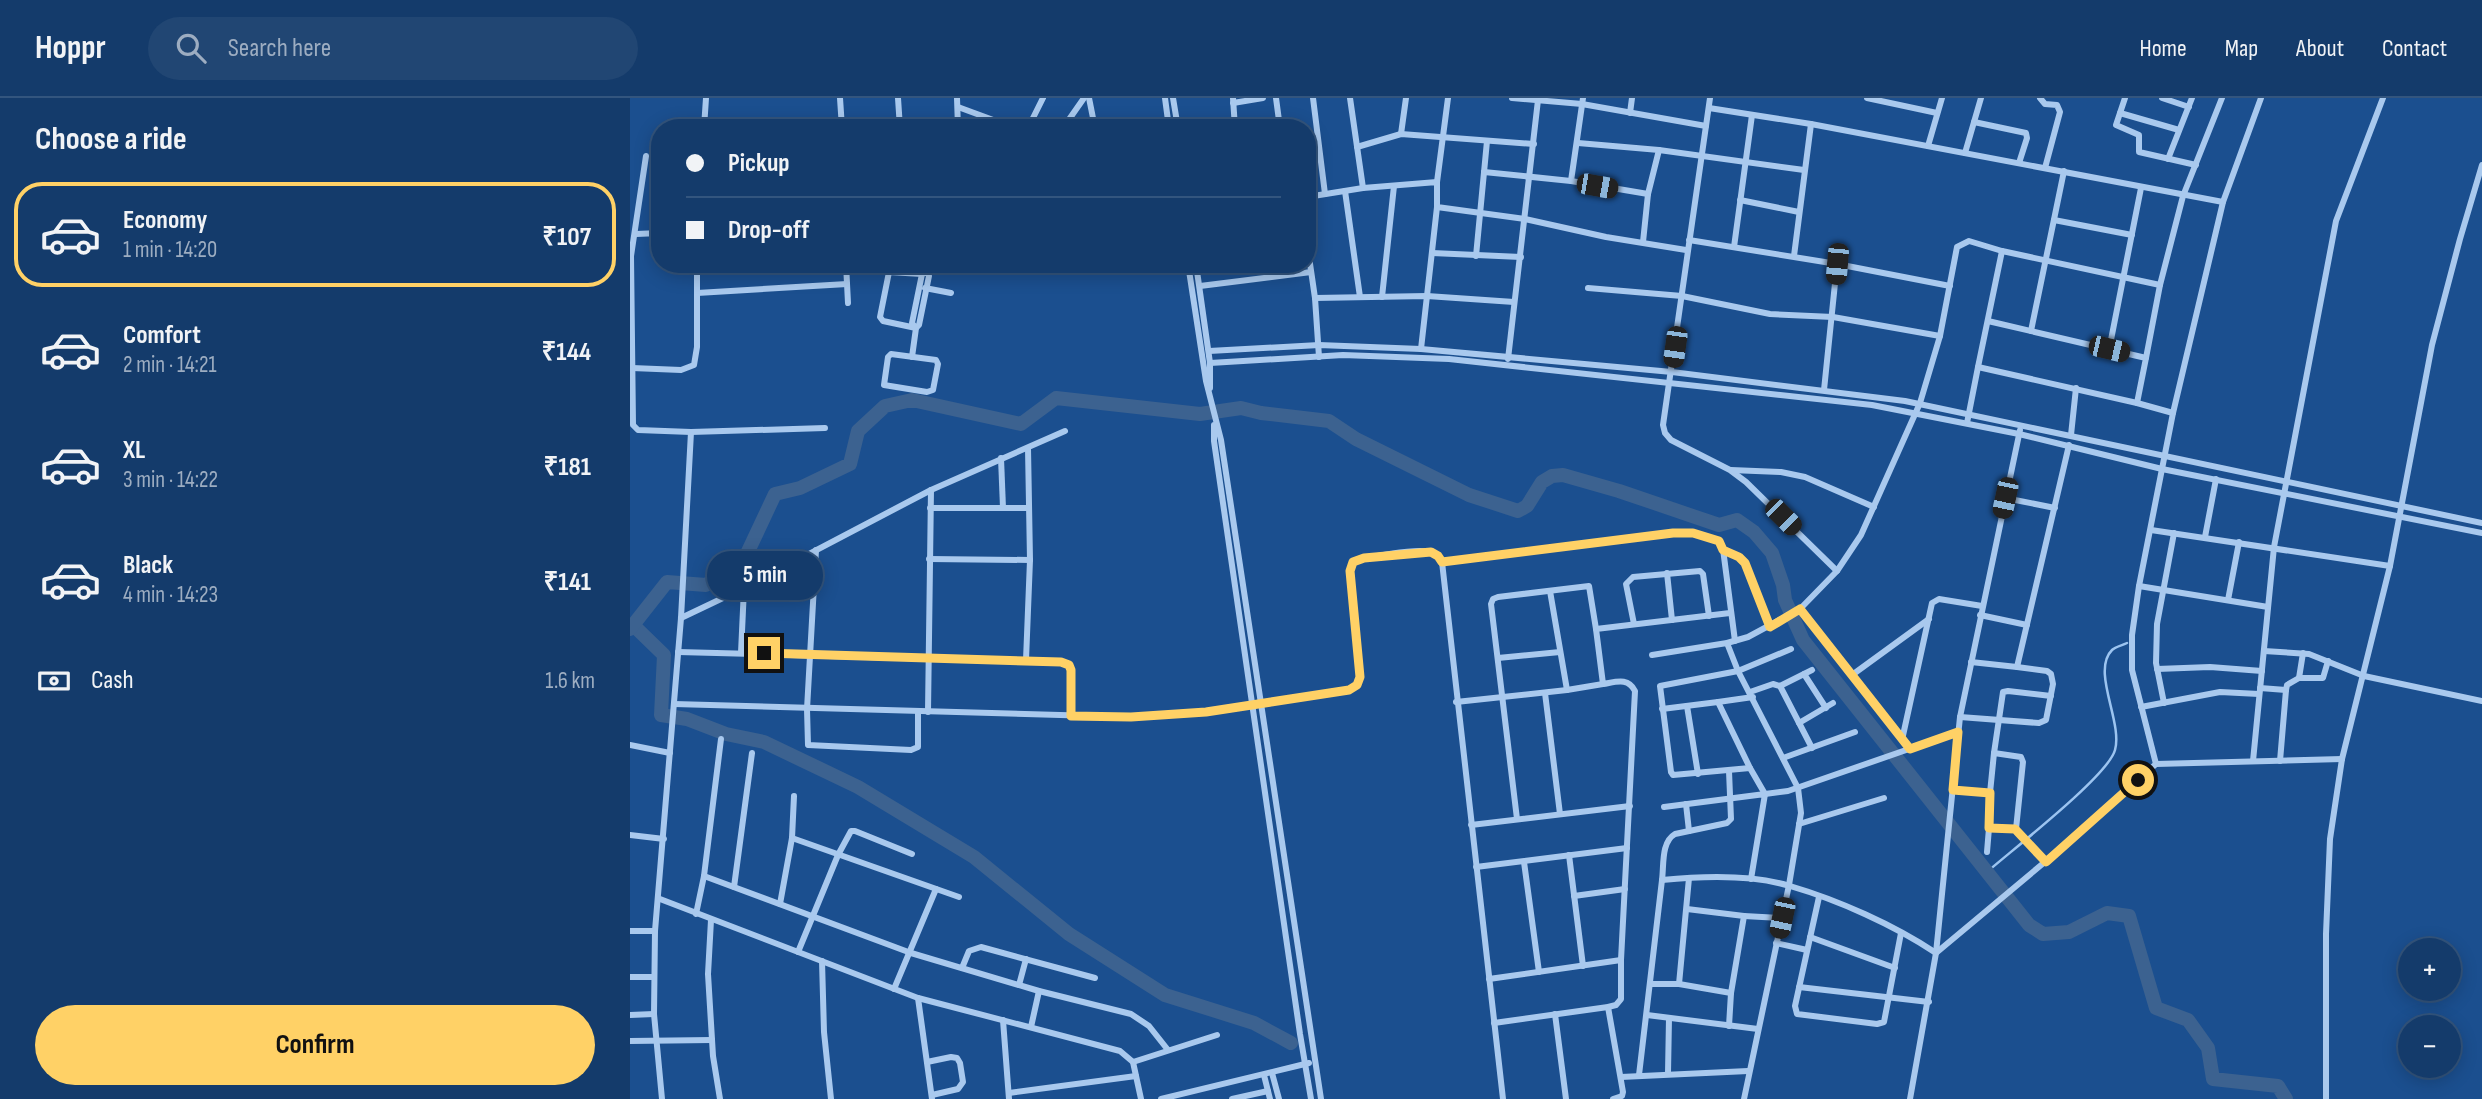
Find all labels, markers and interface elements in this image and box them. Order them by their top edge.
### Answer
search box [148,17,638,80]
text: Hoppr [35,28,106,68]
icon: search [172,29,210,67]
text: Search here [228,33,331,64]
text: Home [2139,34,2187,63]
text: Map [2225,34,2258,63]
text: About [2296,34,2344,63]
text: Contact [2382,34,2447,63]
text: Choose a ride [35,120,187,159]
text: Pickup [728,148,790,179]
car [1575,172,1620,200]
icon: car [39,203,102,266]
text: Economy [123,205,207,236]
text: Drop-off [728,215,809,246]
text: ₹107 [542,222,591,253]
text: 1 min · 14:20 [123,236,217,264]
car [1825,242,1850,286]
icon: car [39,318,102,381]
text: Comfort [123,320,201,351]
car [1662,325,1689,369]
car [2087,334,2132,364]
text: ₹144 [541,337,591,368]
text: 2 min · 14:21 [123,351,217,379]
icon: car [39,433,102,496]
text: XL [123,435,145,466]
text: ₹181 [543,452,591,483]
text: 3 min · 14:22 [123,466,218,494]
car [1991,475,2020,521]
car [1761,495,1806,539]
icon: car [39,548,102,611]
text: Black [123,550,173,581]
callout: 5 min [706,552,822,601]
text: 5 min [743,561,787,589]
text: ₹141 [543,567,591,598]
text: 4 min · 14:23 [123,581,218,609]
route end [748,637,780,669]
icon: cash [35,662,73,700]
text: Cash [91,665,134,696]
text: 1.6 km [545,667,595,695]
route start [2122,764,2154,796]
car [1768,895,1797,941]
map controls [2398,938,2461,1078]
button: + [2398,938,2461,1001]
button: Confirm [35,1005,595,1085]
button: − [2398,1015,2461,1078]

